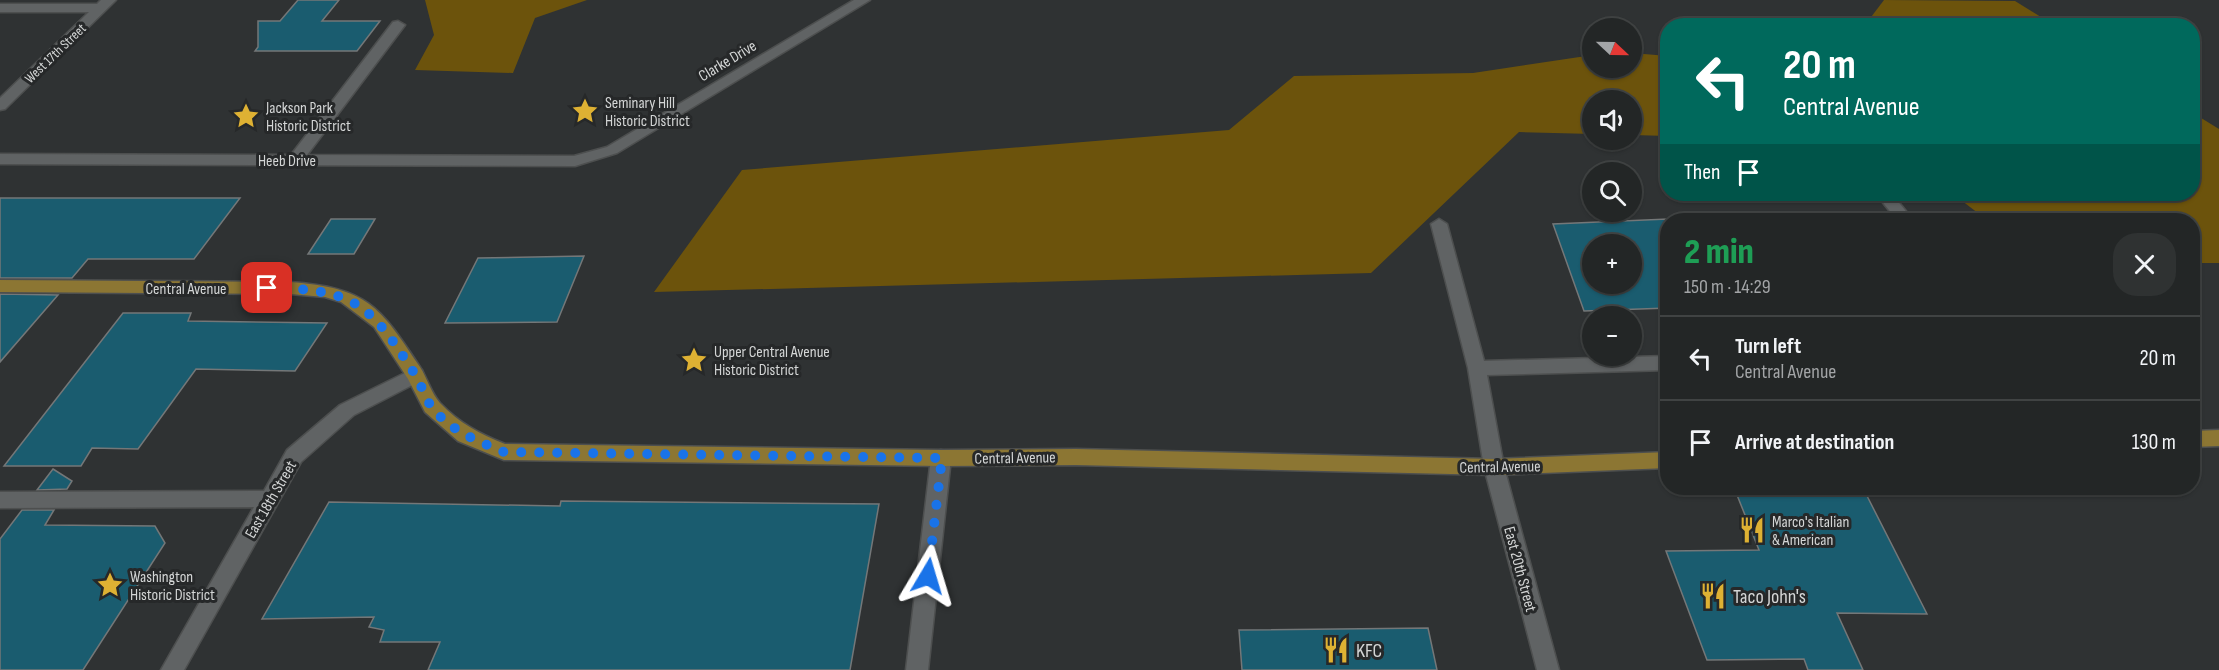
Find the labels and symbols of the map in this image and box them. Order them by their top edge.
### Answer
north arrow [1582,18,1642,78]
street label: West 17th Street [21,20,90,87]
street label: Clarke Drive [695,37,760,86]
place label: Seminary Hill Historic District [605,94,690,131]
place icon: Seminary Hill Historic District [570,96,600,126]
place label: Jackson Park Historic District [265,99,351,136]
place icon: Jackson Park Historic District [231,101,261,131]
street label: Heeb Drive [258,152,316,171]
pin [241,262,292,313]
street label: Central Avenue [145,280,227,299]
place label: Upper Central Avenue Historic District [714,343,830,380]
place icon: Upper Central Avenue Historic District [679,345,709,375]
street label: Central Avenue [974,448,1056,469]
street label: Central Avenue [1459,457,1541,478]
street label: East 18th Street [241,458,301,542]
place label: Marco's Italian & American [1772,513,1849,550]
restaurant icon: Marco's Italian & American [1737,515,1767,545]
street label: East 20th Street [1499,525,1540,614]
position arrow [896,544,960,608]
place label: Washington Historic District [130,568,215,605]
place icon: Washington Historic District [95,570,125,600]
restaurant icon: Taco John's [1698,581,1728,611]
place label: Taco John's [1733,585,1806,609]
restaurant icon: KFC [1321,635,1351,665]
place label: KFC [1356,639,1382,663]

